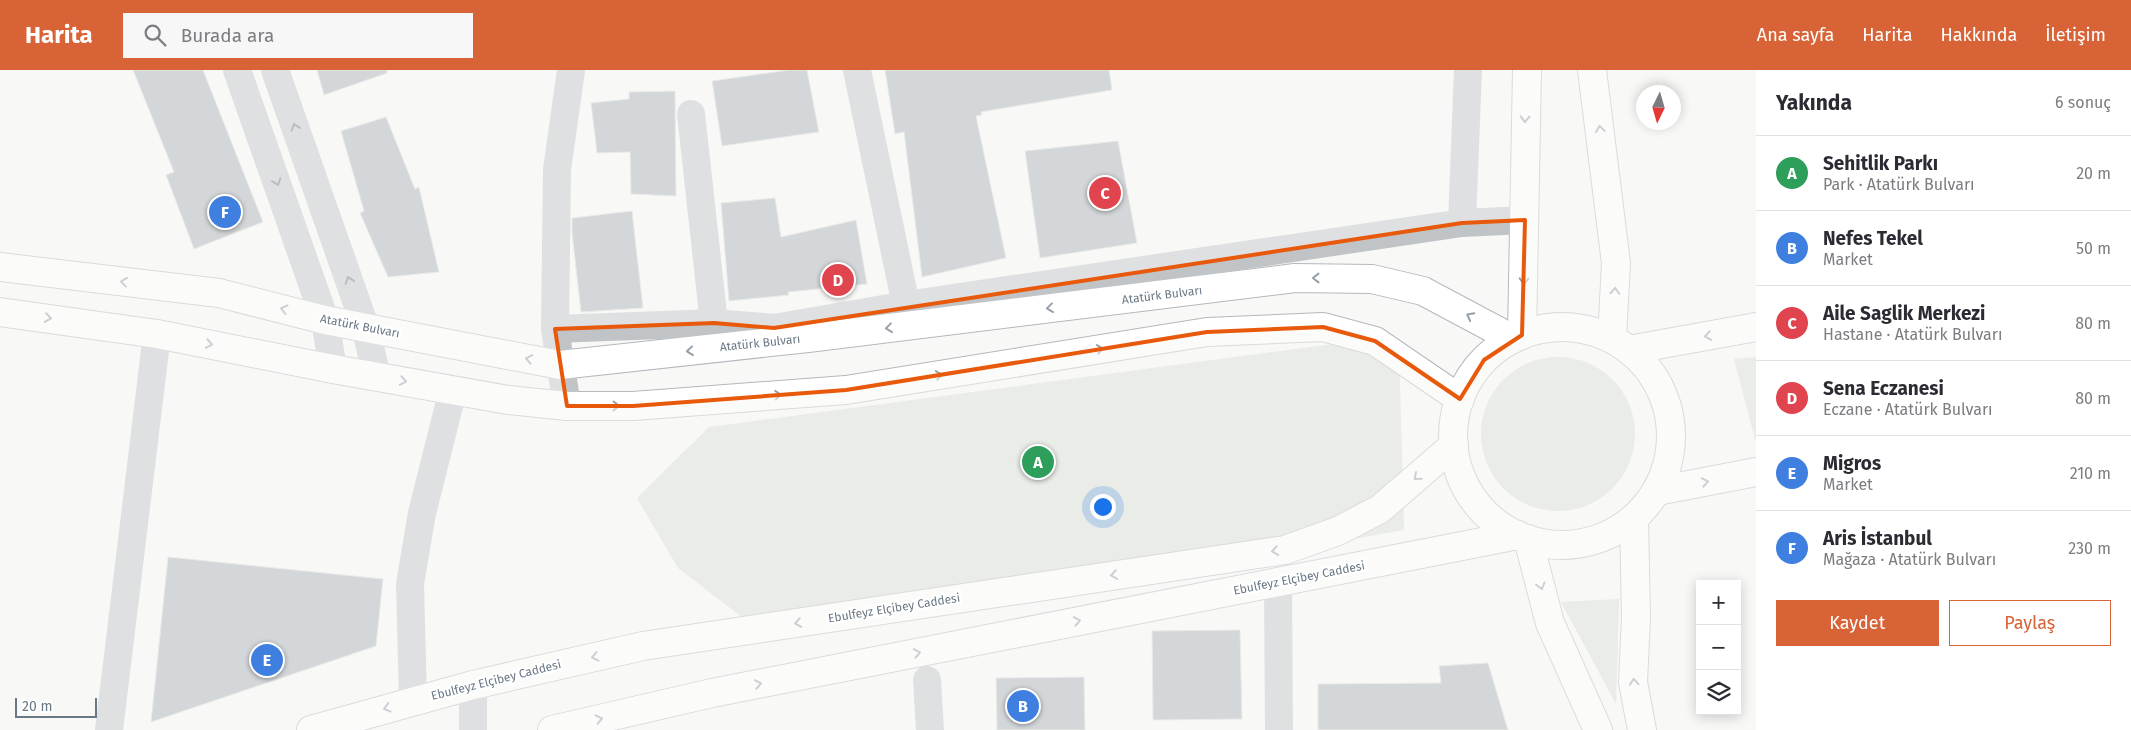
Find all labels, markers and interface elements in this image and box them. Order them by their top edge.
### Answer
search box [123,13,473,58]
text: Harita [25,21,93,49]
icon: search [141,21,169,49]
text: Burada ara [181,24,274,47]
text: Ana sayfa [1757,24,1834,46]
text: Harita [1862,24,1913,46]
text: Hakkında [1941,24,2017,46]
text: İletişim [2045,24,2106,46]
north arrow [1636,85,1681,130]
text: Yakında [1776,90,1852,116]
text: 6 sonuç [2055,93,2111,112]
one-way arrow [1520,115,1530,123]
one-way arrow [291,123,301,132]
one-way arrow [1595,125,1606,133]
text: Sehitlik Parkı [1823,152,1938,175]
text: A [1787,164,1797,183]
text: 20 m [2076,164,2111,183]
pin: C [1089,174,1121,212]
text: Park · Atatürk Bulvarı [1823,175,1975,194]
one-way arrow [271,177,281,186]
pin: F [209,193,241,231]
text: Nefes Tekel [1823,227,1923,250]
text: B [1787,239,1797,258]
text: 50 m [2076,239,2111,258]
text: Market [1823,250,1873,269]
pin: D [822,261,854,299]
one-way arrow [1311,273,1319,283]
one-way arrow [345,276,355,285]
one-way arrow [120,277,128,288]
one-way arrow [1519,278,1529,285]
street label: Atatürk Bulvarı [1121,283,1203,307]
one-way arrow [1609,286,1620,294]
one-way arrow [1046,302,1054,313]
text: Aile Saglik Merkezi [1823,302,1985,325]
one-way arrow [279,304,288,315]
street label: Atatürk Bulvarı [319,311,401,341]
one-way arrow [1467,312,1476,322]
one-way arrow [44,313,53,323]
text: C [1787,314,1797,333]
text: 80 m [2075,314,2111,333]
one-way arrow [884,322,892,333]
text: Hastane · Atatürk Bulvarı [1823,325,2003,344]
one-way arrow [1704,330,1712,340]
street label: Atatürk Bulvarı [719,332,801,354]
one-way arrow [204,338,213,349]
one-way arrow [1096,344,1104,355]
one-way arrow [686,345,694,356]
one-way arrow [524,354,533,364]
one-way arrow [935,370,944,380]
one-way arrow [398,376,407,386]
text: Sena Eczanesi [1823,377,1944,400]
text: D [1787,389,1797,408]
text: 80 m [2075,389,2111,408]
one-way arrow [774,390,782,401]
text: Eczane · Atatürk Bulvarı [1823,400,1993,419]
one-way arrow [612,401,620,411]
pin: A [1022,443,1054,481]
text: Migros [1823,452,1881,475]
text: E [1788,464,1796,483]
text: 210 m [2070,464,2111,483]
one-way arrow [1413,471,1422,480]
text: Market [1823,475,1873,494]
one-way arrow [1700,477,1709,487]
your location [1090,494,1116,520]
text: Aris İstanbul [1823,527,1932,550]
text: F [1788,539,1796,558]
text: 230 m [2068,539,2111,558]
one-way arrow [1271,545,1279,556]
text: Mağaza · Atatürk Bulvarı [1823,550,1996,569]
street label: Ebulfeyz Elçibey Caddesi [1232,558,1366,598]
one-way arrow [1110,569,1118,580]
map controls [1696,580,1741,715]
button: + [1696,580,1741,625]
one-way arrow [1535,582,1545,590]
street label: Ebulfeyz Elçibey Caddesi [827,591,961,625]
button: Kaydet [1776,600,1939,646]
button: Paylaş [1949,600,2111,646]
one-way arrow [794,617,802,627]
one-way arrow [1072,617,1081,627]
button: − [1696,625,1741,670]
pin: E [251,641,283,679]
one-way arrow [913,648,922,658]
one-way arrow [591,651,600,662]
street label: Ebulfeyz Elçibey Caddesi [430,657,562,703]
button: layers [1696,670,1741,715]
one-way arrow [1628,678,1639,686]
one-way arrow [753,679,762,689]
pin: B [1007,687,1039,725]
scale bar [15,695,98,718]
text: 20 m [22,698,52,715]
one-way arrow [382,702,391,713]
one-way arrow [595,714,604,725]

